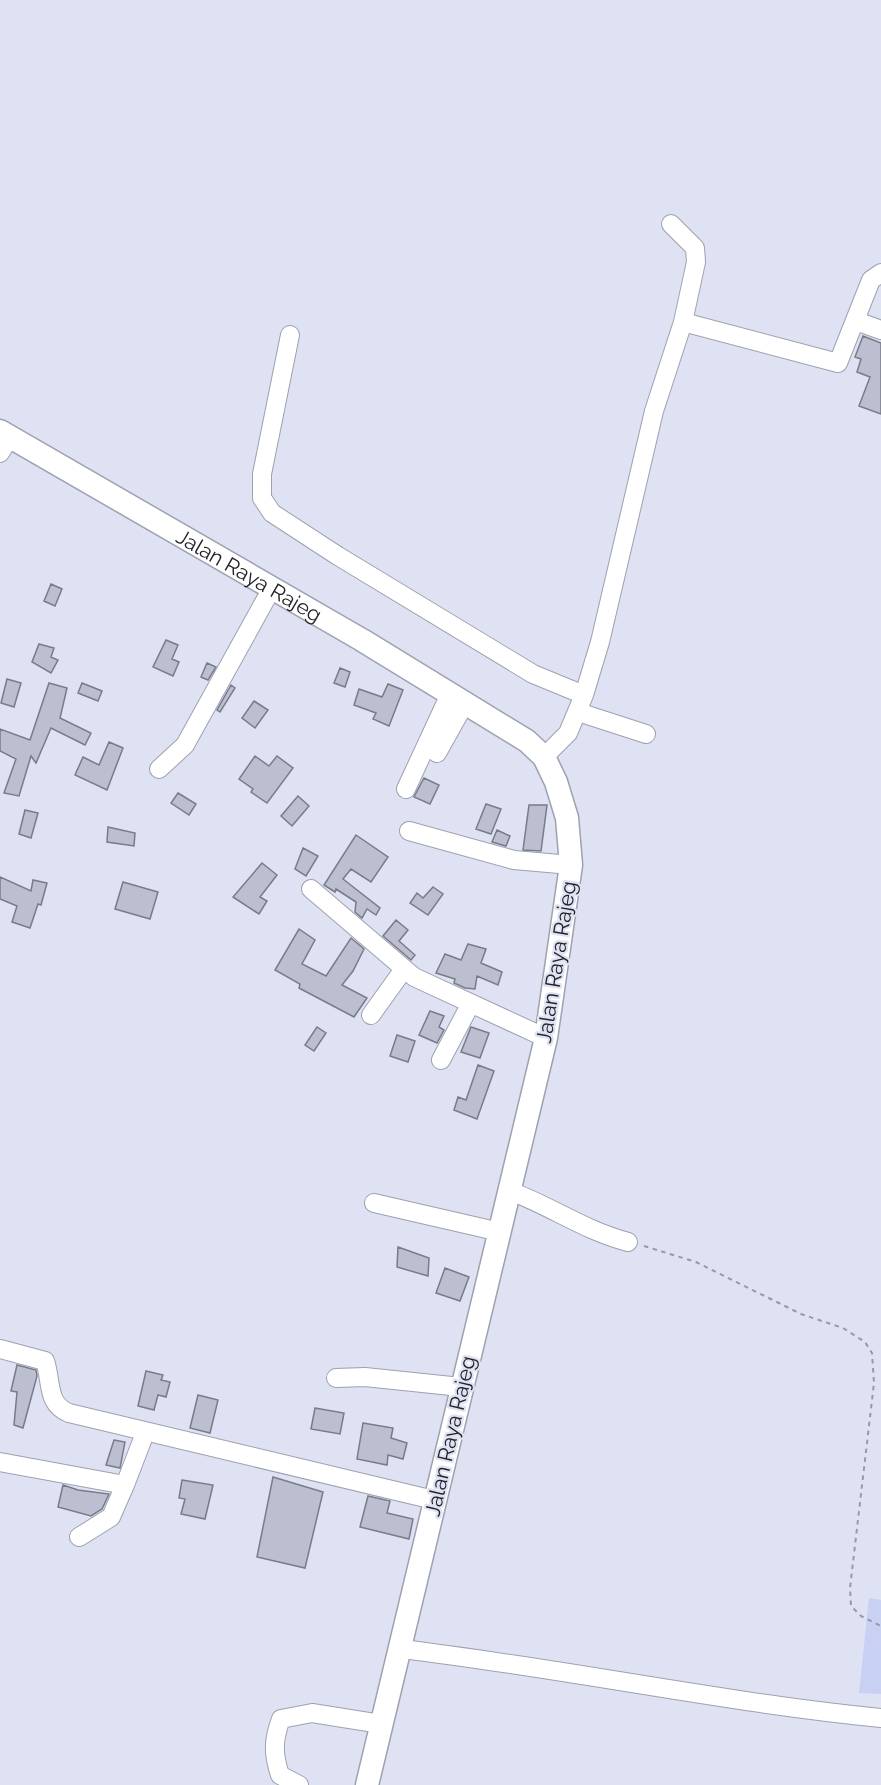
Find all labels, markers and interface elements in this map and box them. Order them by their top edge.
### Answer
street label: Jalan Raya Rajeg [172,523,327,627]
street label: Jalan Raya Rajeg [531,879,581,1045]
street label: Jalan Raya Rajeg [419,1353,481,1519]

